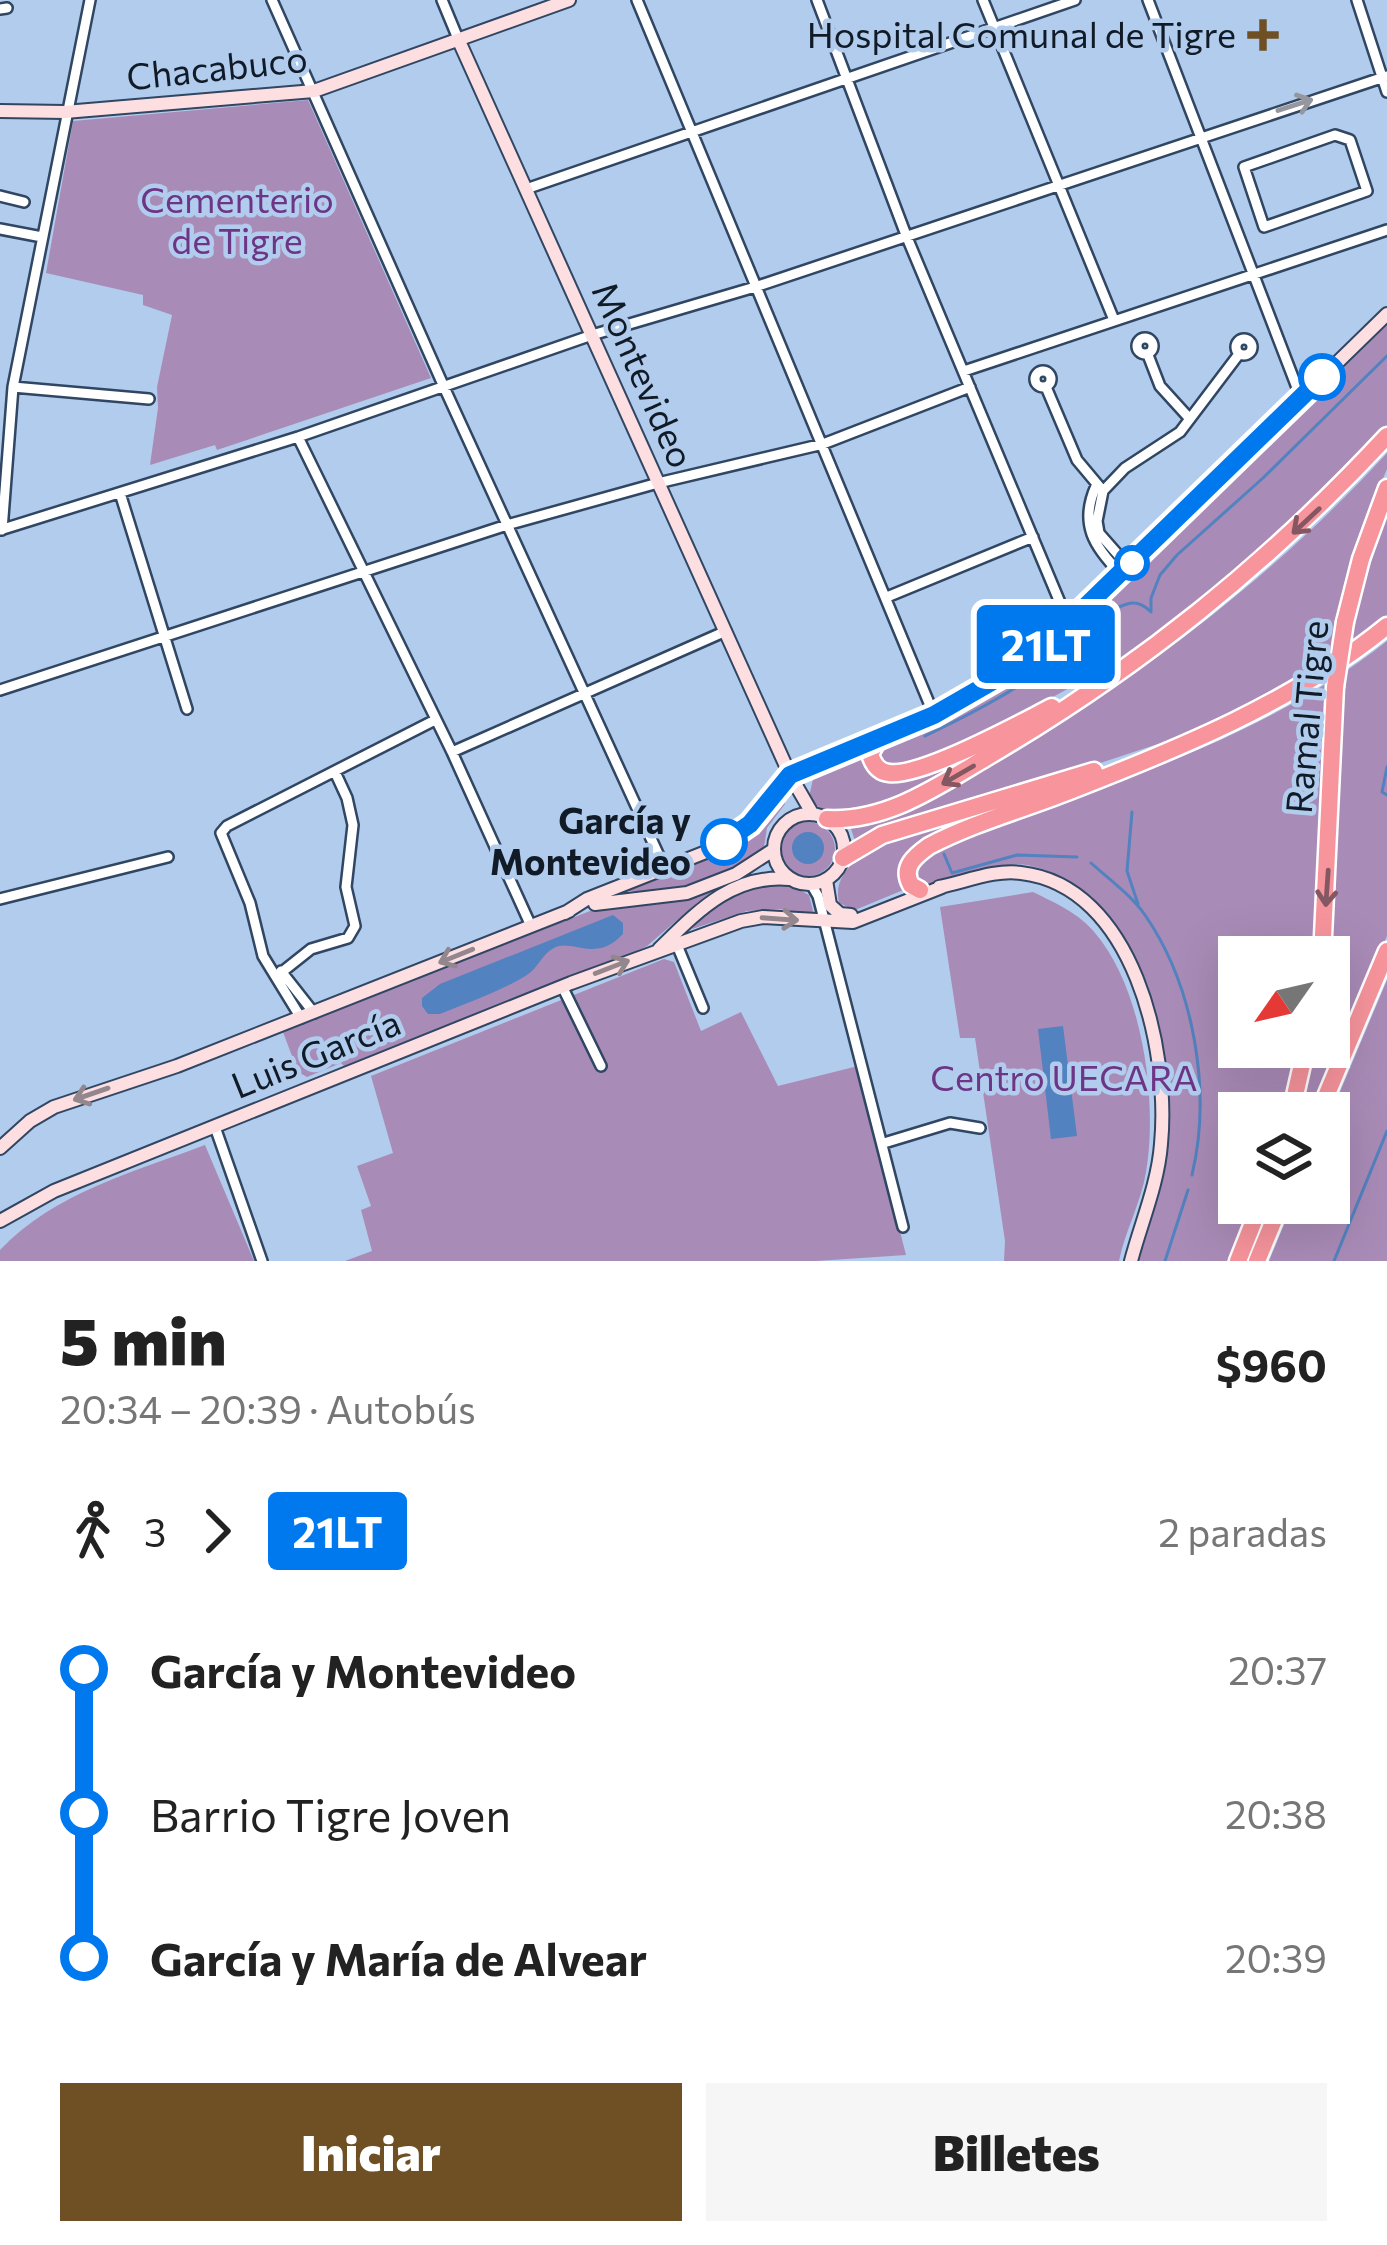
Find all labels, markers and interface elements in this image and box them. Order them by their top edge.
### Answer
place label: Hospital Comunal de Tigre [807,11,1236,55]
marker: Hospital Comunal de Tigre [1247,19,1279,51]
street label: Chacabuco [124,35,309,97]
one-way arrow [1275,93,1313,115]
park label: Cementerio de Tigre [140,176,334,261]
street label: Montevideo [584,275,705,474]
unlabelled marker [1300,355,1344,399]
one-way arrow [1292,506,1322,534]
unlabelled marker [1116,547,1148,579]
line badge: 21LT [962,605,1130,683]
text: 21LT [1001,618,1091,670]
street label: Ramal Tigre [1275,618,1335,815]
one-way arrow [941,763,976,787]
place label: García y Montevideo [490,797,691,882]
marker: García y Montevideo [702,820,746,864]
one-way arrow [1315,868,1338,907]
one-way arrow [760,907,799,930]
north arrow [1218,936,1350,1068]
map controls [1218,936,1350,1224]
one-way arrow [438,947,475,968]
one-way arrow [592,955,629,977]
street label: Luis García [224,998,406,1106]
park label: Centro UECARA [930,1054,1198,1098]
one-way arrow [73,1084,111,1106]
button: layers [1218,1092,1350,1224]
text: 5 min [60,1298,227,1379]
text: $960 [1216,1336,1327,1391]
text: 20:34 – 20:39 · Autobús [60,1384,476,1432]
icon: walk [60,1498,126,1564]
icon: forward [184,1498,250,1564]
text: 21LT [292,1505,383,1557]
text: 3 [144,1507,166,1555]
text: 2 paradas [1158,1507,1327,1555]
text: García y Montevideo [150,1642,576,1697]
text: 20:37 [1228,1645,1327,1693]
text: Barrio Tigre Joven [150,1786,511,1841]
text: 20:38 [1225,1789,1327,1837]
text: García y María de Alvear [150,1930,647,1985]
text: 20:39 [1225,1933,1327,1981]
button: Iniciar [60,2083,682,2221]
button: Billetes [706,2083,1327,2221]

